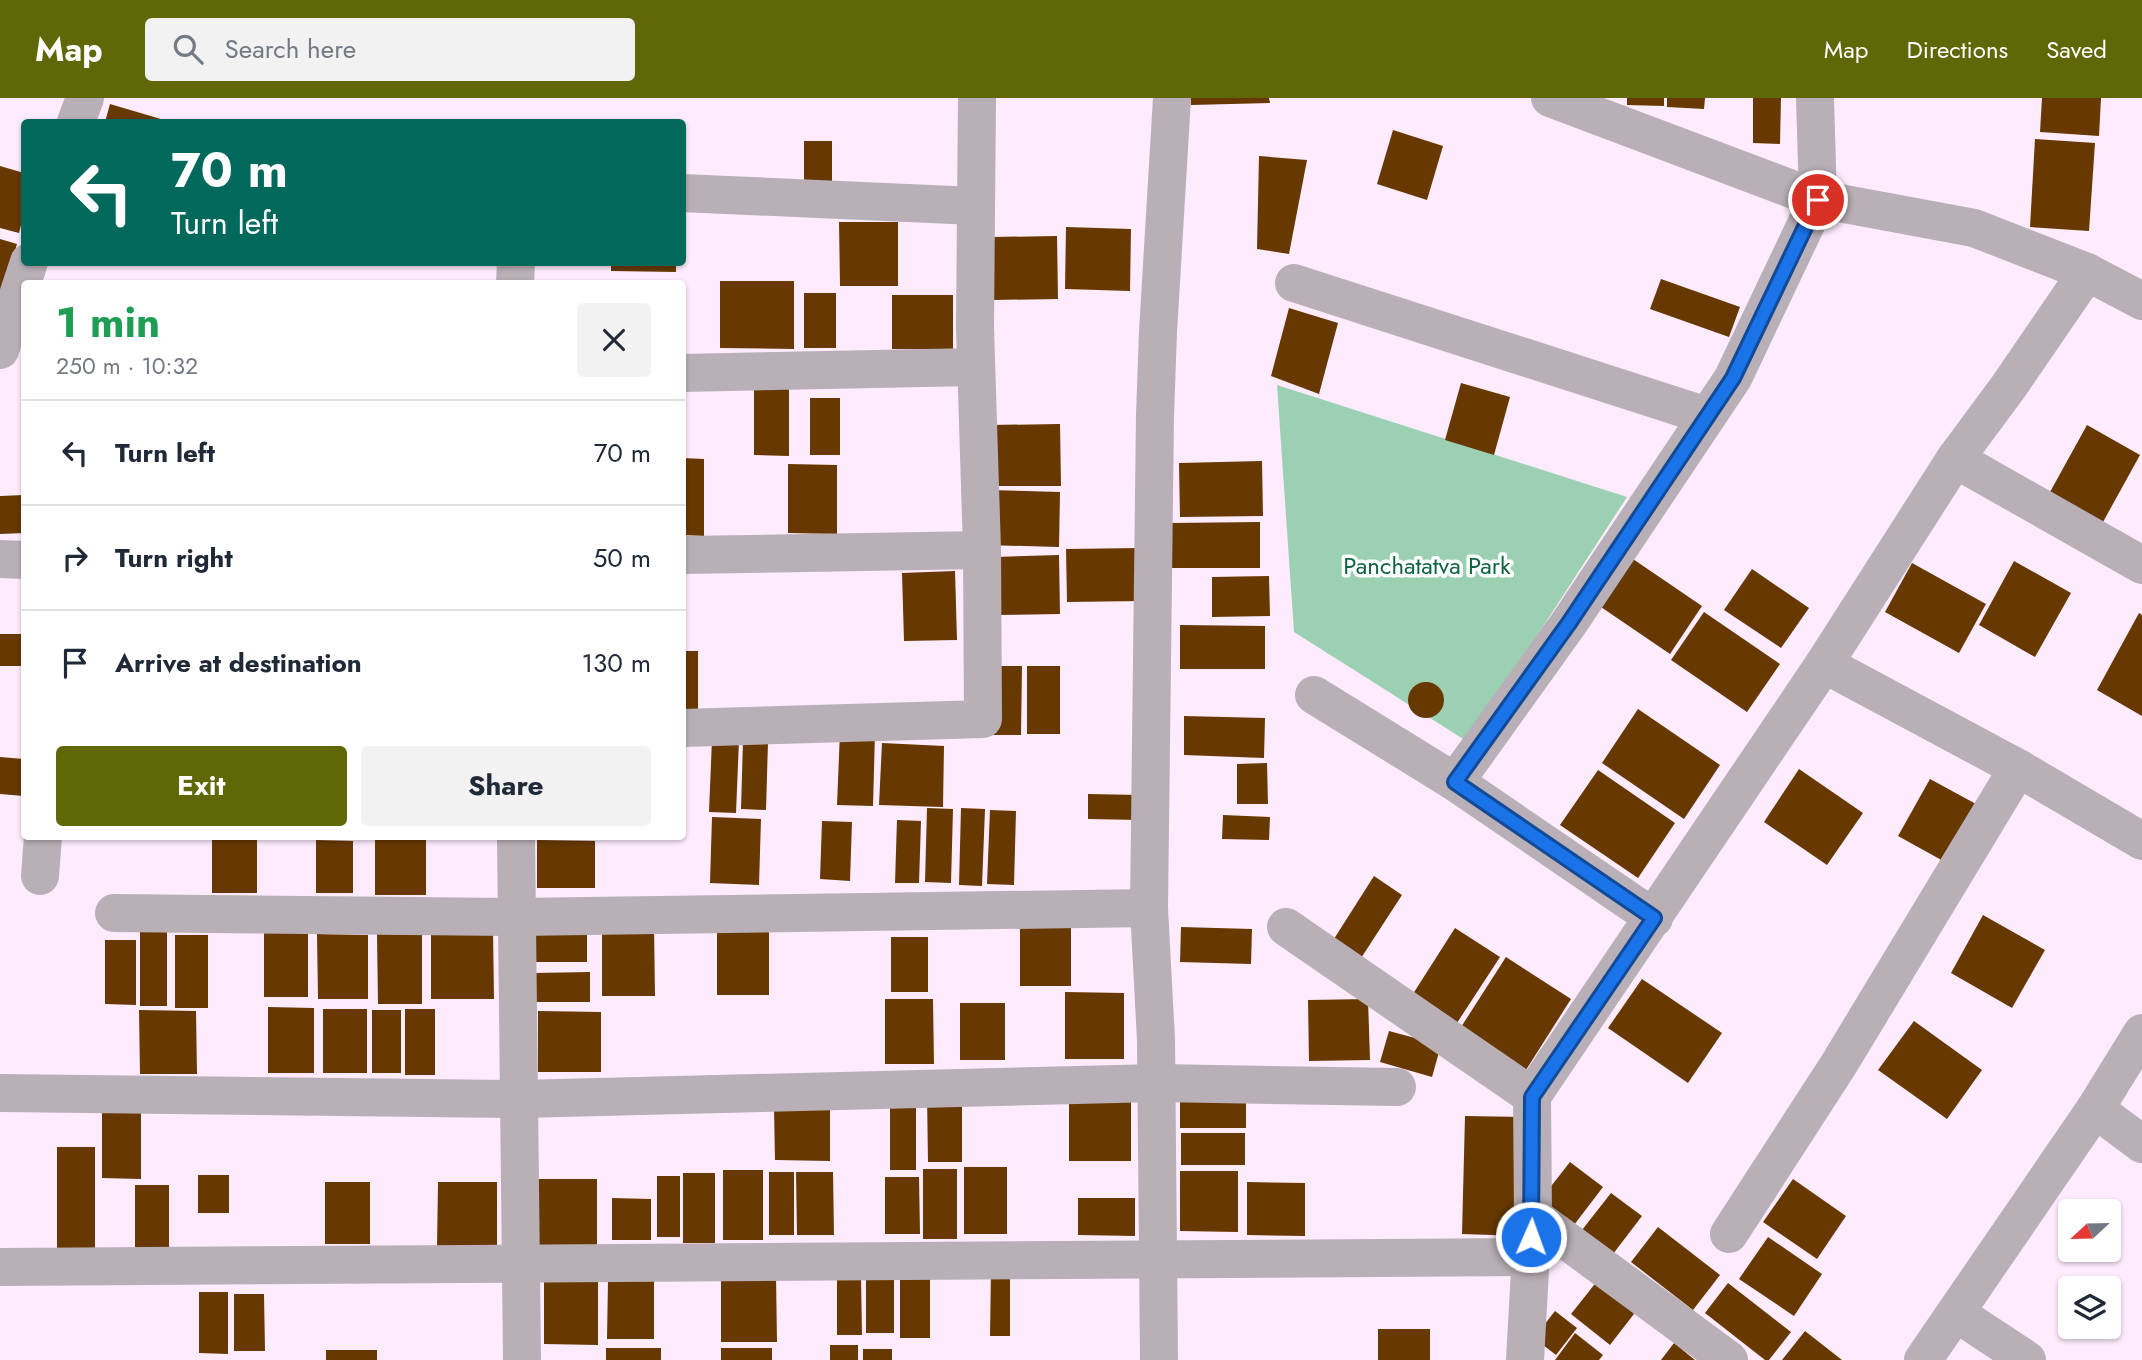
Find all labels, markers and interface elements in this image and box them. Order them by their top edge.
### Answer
search box [145,18,635,81]
text: Map [35,26,103,73]
icon: search [169,30,207,68]
text: Search here [225,30,356,68]
text: Map [1824,32,1869,67]
text: Directions [1907,32,2008,67]
text: Saved [2046,32,2107,67]
text: 70 m [171,135,288,205]
icon: left [56,147,147,238]
pin [1788,170,1848,230]
icon: arrive [1799,181,1837,219]
text: Turn left [171,200,278,246]
text: 1 min [56,292,160,353]
button: close [577,303,651,377]
text: 250 m · 10:32 [56,349,198,383]
icon: left [56,434,94,472]
text: Turn left [115,434,215,472]
text: 70 m [594,434,651,472]
icon: right [56,539,94,577]
text: Turn right [115,539,233,577]
text: 50 m [593,539,651,577]
park label: Panchatatva Park [1343,548,1511,583]
icon: arrive [56,644,94,682]
text: Arrive at destination [115,644,362,682]
text: 130 m [581,644,651,682]
button: Exit [56,746,347,826]
button: Share [361,746,651,826]
north arrow [2058,1199,2121,1262]
map controls [2058,1199,2121,1339]
position arrow [1494,1200,1568,1274]
button: layers [2058,1276,2121,1339]

